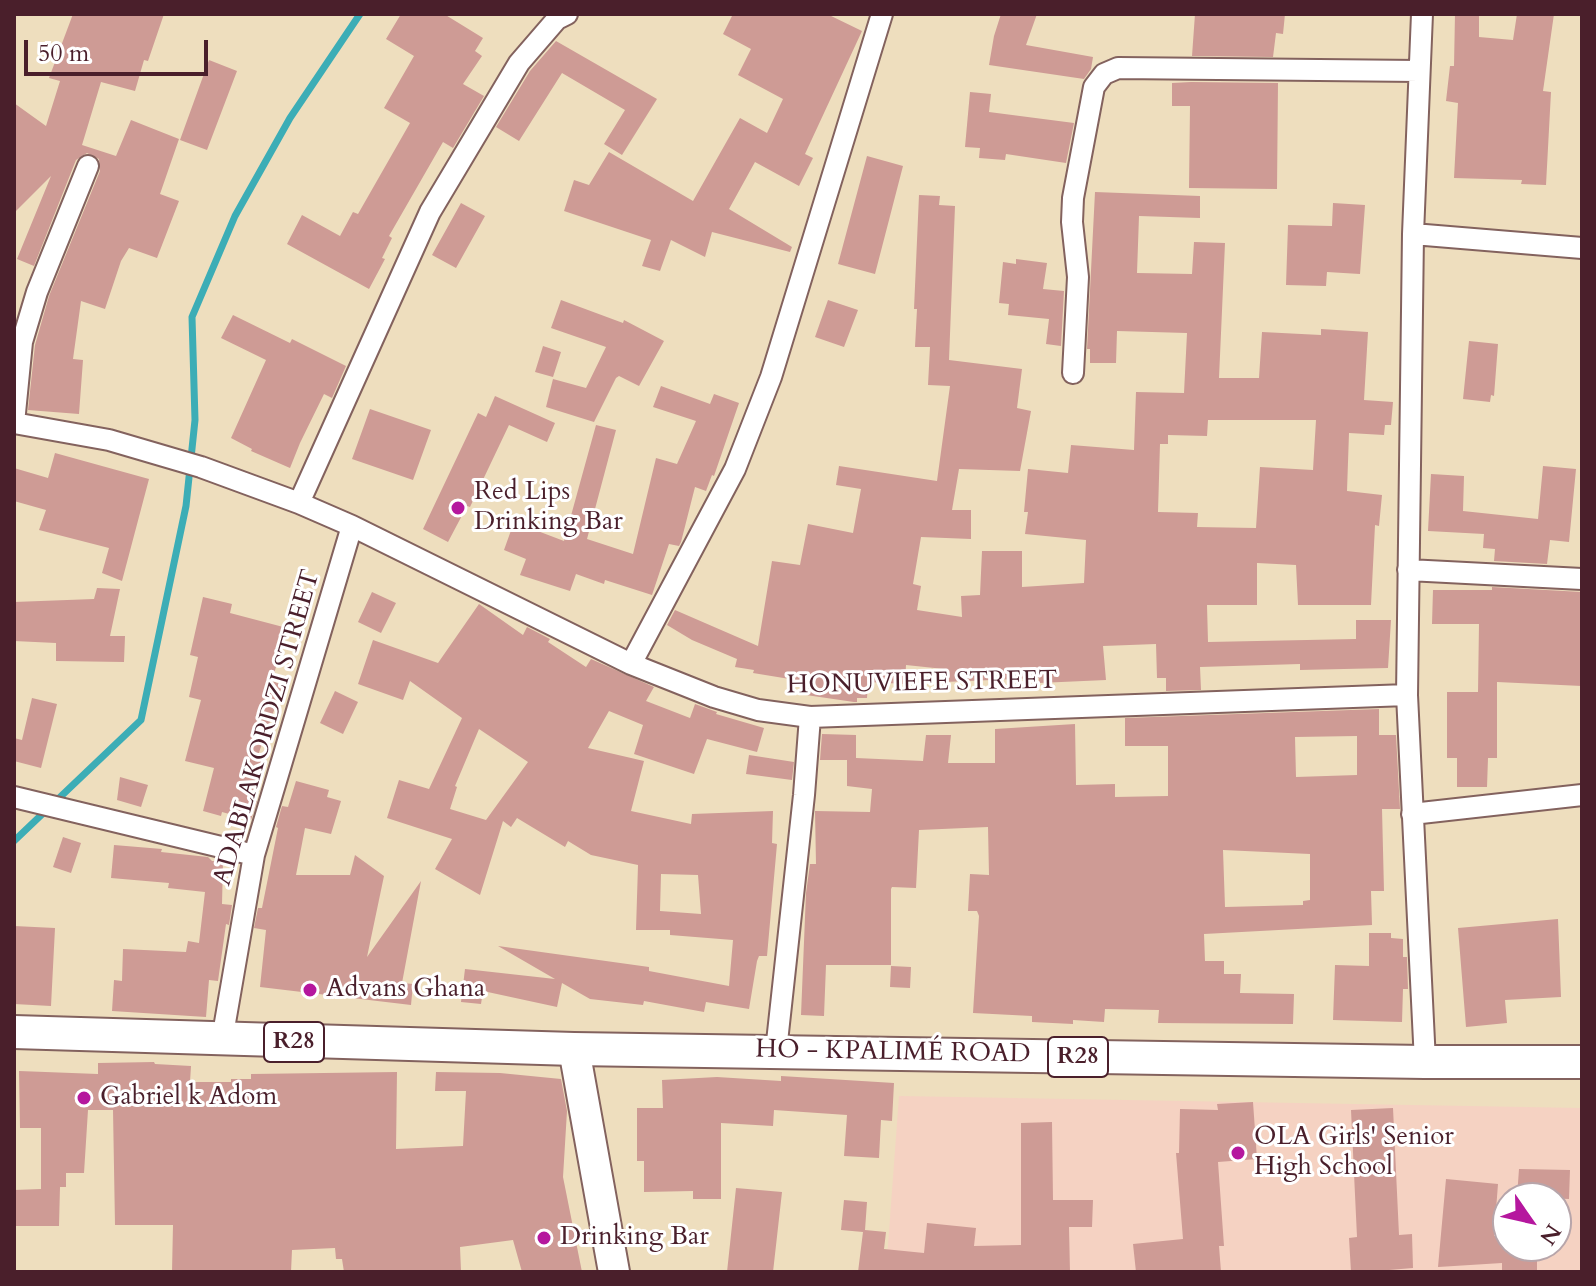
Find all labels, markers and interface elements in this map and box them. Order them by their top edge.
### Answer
scale bar [28,24,212,74]
text: 50 m [38,37,89,70]
place label: Red Lips Drinking Bar [474,477,623,538]
marker: Red Lips Drinking Bar [449,499,467,517]
street label: ADABLAKORDZI STREET [208,567,328,889]
street label: HONUVIEFE STREET [786,666,1058,702]
place label: Advans Ghana [326,974,485,1006]
marker: Advans Ghana [301,981,319,999]
road number: R28 [264,1022,324,1062]
street label: HO - KPALIMÉ ROAD [755,1035,1031,1071]
road number: R28 [1048,1037,1108,1077]
place label: Gabriel k Adom [100,1082,277,1114]
marker: Gabriel k Adom [75,1089,93,1107]
place label: OLA Girls' Senior High School [1254,1122,1454,1184]
marker: OLA Girls' Senior High School [1229,1144,1247,1162]
north arrow [1492,1182,1572,1262]
text: N [1532,1218,1568,1251]
place label: Drinking Bar [560,1222,709,1254]
marker: Drinking Bar [535,1229,553,1247]

